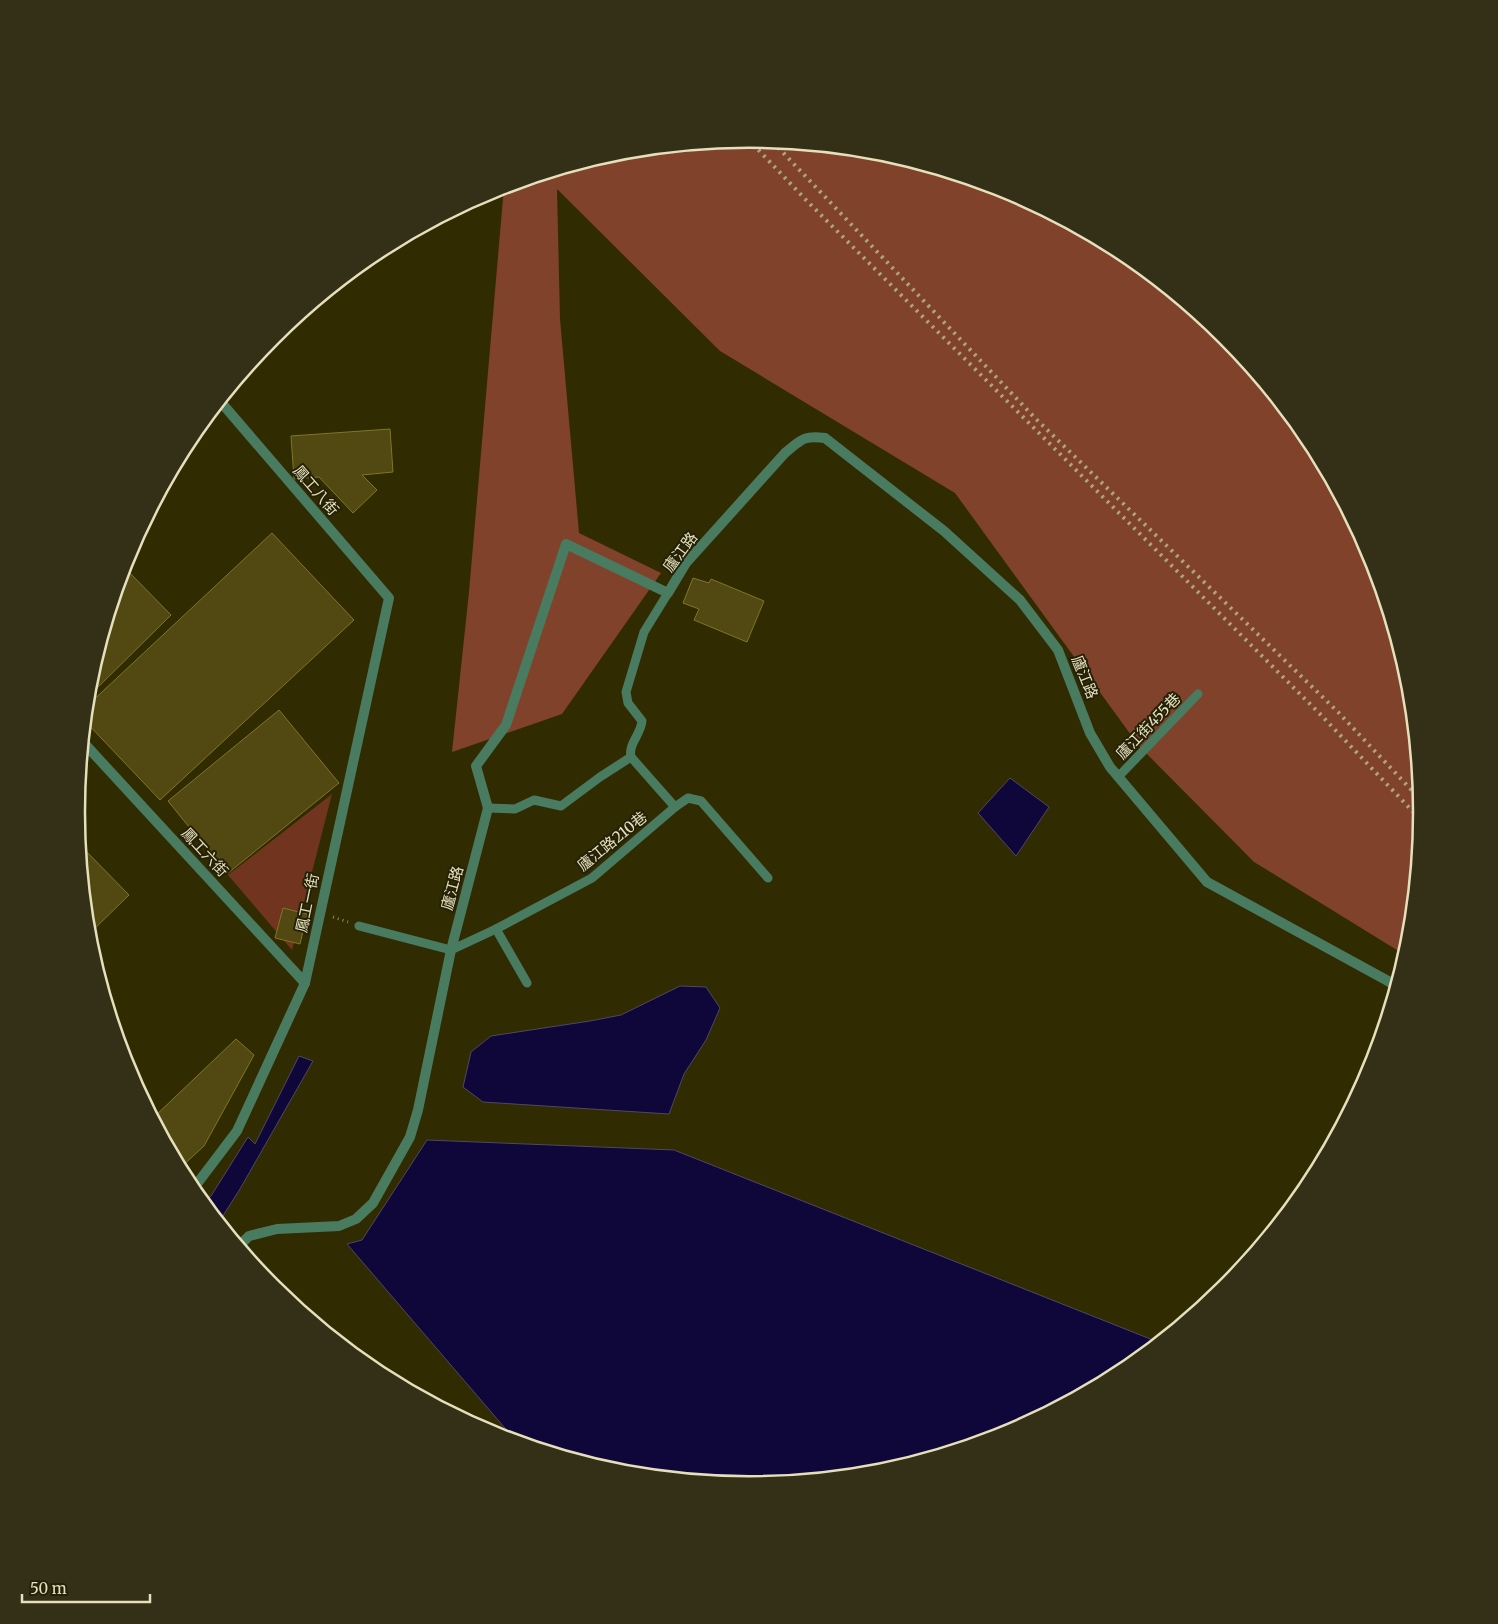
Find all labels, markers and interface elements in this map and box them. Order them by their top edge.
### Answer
street label: 鳳工八街 [289,461,343,519]
street label: 廬江路 [659,528,701,576]
street label: 廬江路 [1068,653,1102,701]
street label: 廬江街455巷 [1112,689,1184,763]
street label: 廬江路210巷 [573,807,651,875]
street label: 鳳工六街 [178,824,232,880]
street label: 廬江路 [437,864,467,912]
street label: 鳳工一街 [291,872,323,934]
scale bar [22,1572,150,1604]
text: 50 m [30,1579,67,1598]

